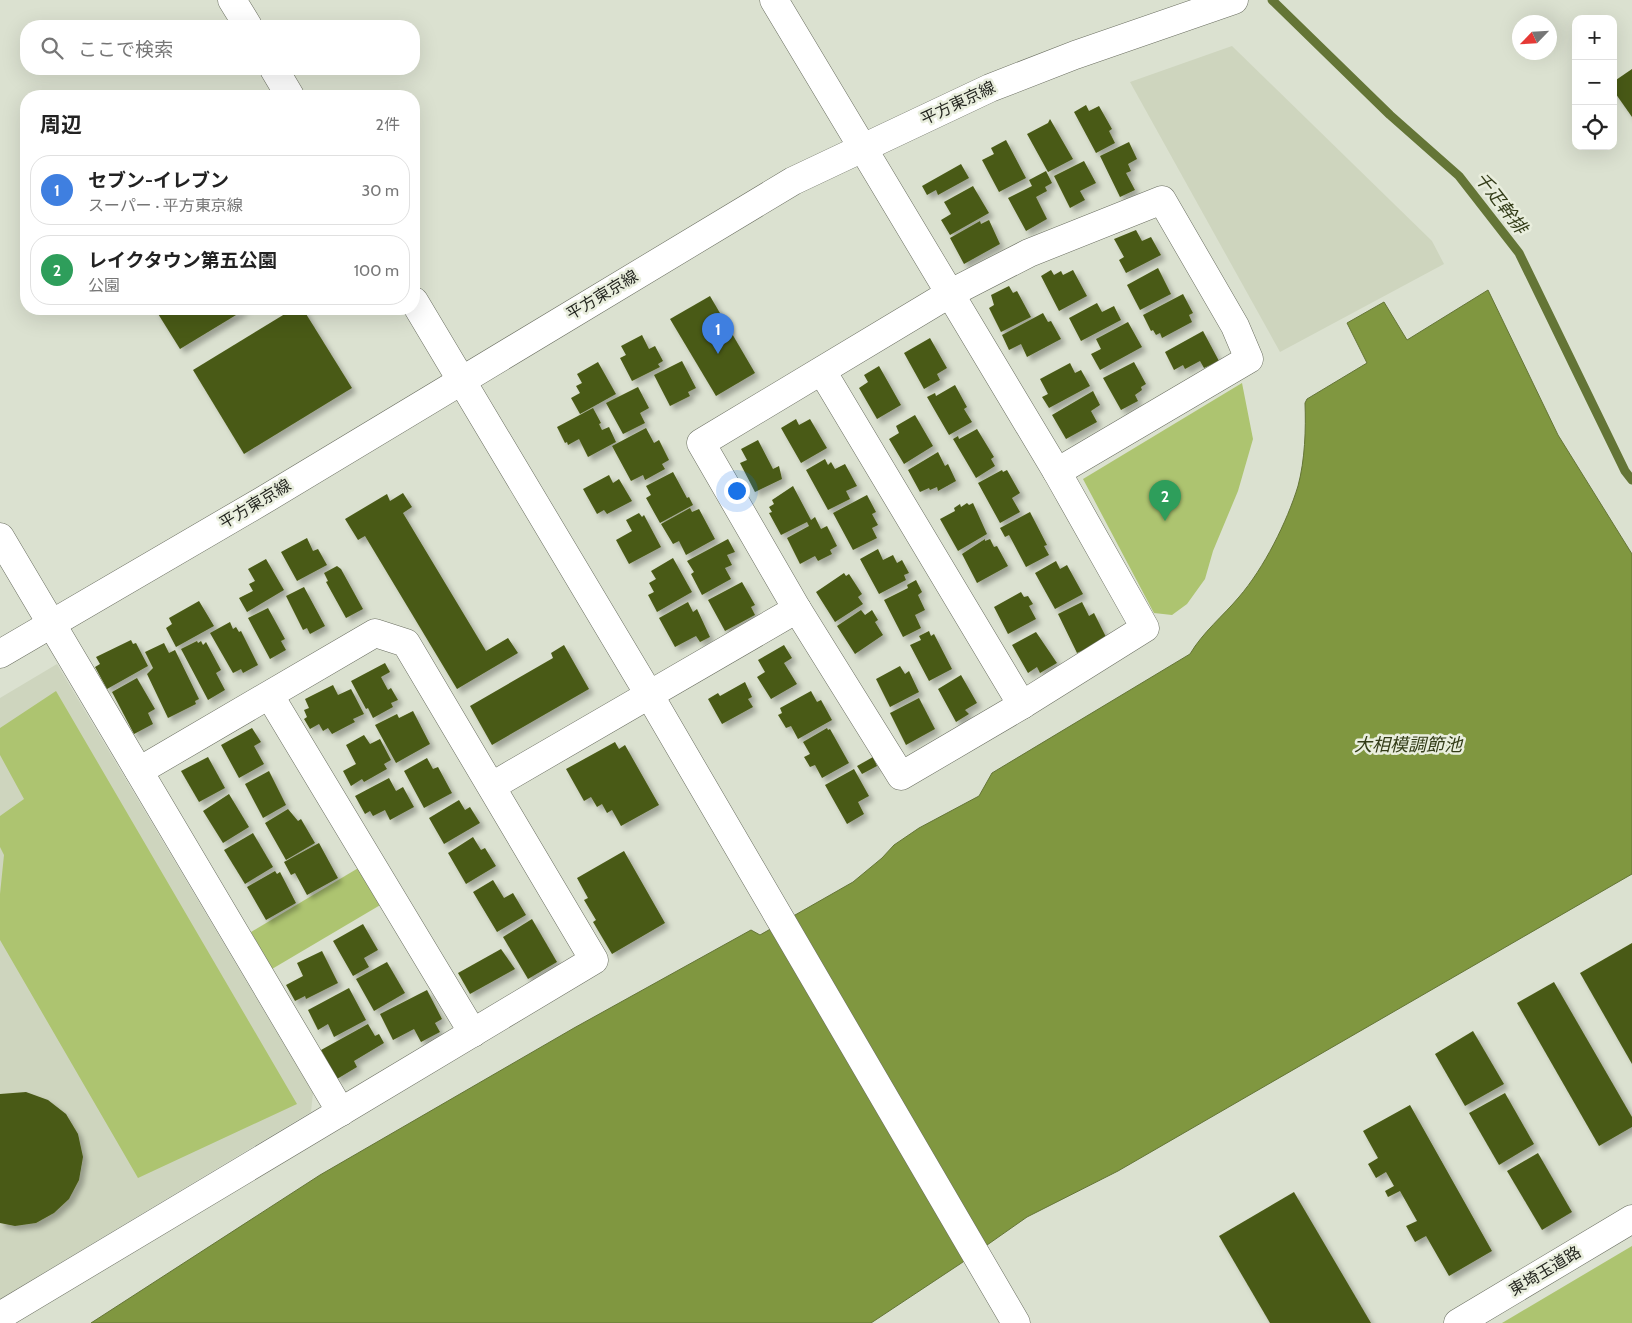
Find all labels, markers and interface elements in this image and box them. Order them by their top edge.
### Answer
north arrow [1512,15,1557,60]
map controls [1572,15,1617,150]
button: + [1572,15,1617,60]
search box [20,20,420,75]
icon: search [38,34,66,62]
text: ここで検索 [78,38,173,61]
button: − [1572,60,1617,105]
street label: 平方東京線 [918,77,998,129]
button: locate [1572,105,1617,150]
text: 周辺 [40,112,82,137]
text: 2件 [376,115,400,134]
water label: 千疋幹排 [1470,168,1533,240]
text: セブン-イレブン [88,169,229,192]
text: 1 [54,181,60,200]
text: 30 m [362,181,399,200]
text: スーパー · 平方東京線 [88,196,243,215]
text: レイクタウン第五公園 [88,249,277,272]
text: 2 [53,261,61,280]
text: 100 m [354,261,399,280]
street label: 平方東京線 [563,266,641,324]
text: 公園 [88,276,120,295]
pin: 1 [702,313,734,354]
street label: 平方東京線 [216,475,294,533]
your location [724,478,750,504]
pin: 2 [1149,480,1181,521]
water label: 大相模調節池 [1354,734,1464,756]
street label: 東埼玉道路 [1506,1242,1584,1300]

